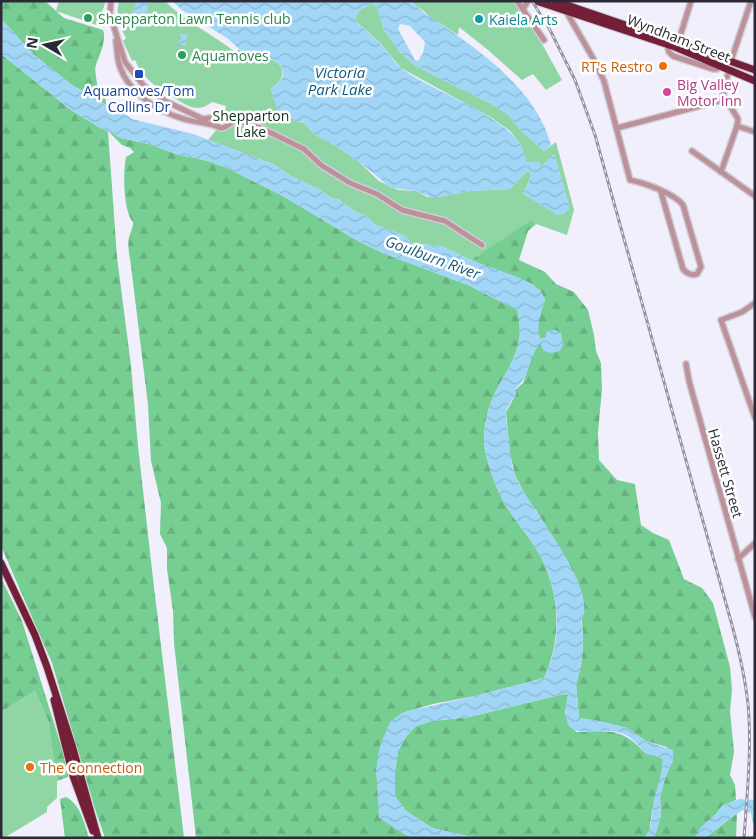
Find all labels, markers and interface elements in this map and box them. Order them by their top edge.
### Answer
place label: Shepparton Lawn Tennis club [98,9,291,28]
place label: Kaiela Arts [489,10,558,29]
street label: Wyndham Street [625,10,733,66]
marker: Shepparton Lawn Tennis club [82,12,94,24]
marker: Kaiela Arts [473,13,485,25]
north arrow [20,20,70,70]
text: N [21,36,42,50]
place label: Aquamoves [192,46,269,65]
marker: Aquamoves [176,49,188,61]
place label: RT's Restro [581,57,653,76]
marker: RT's Restro [657,60,669,72]
water label: Victoria Park Lake [308,62,373,99]
marker: Aquamoves/Tom Collins Dr [133,68,145,80]
place label: Big Valley Motor Inn [677,75,742,110]
place label: Aquamoves/Tom Collins Dr [84,81,194,116]
marker: Big Valley Motor Inn [661,86,673,98]
park label: Shepparton Lake [213,106,289,141]
water label: Goulburn River [383,231,484,284]
street label: Hassett Street [704,426,748,520]
place label: The Connection [40,758,142,777]
marker: The Connection [24,761,36,773]

